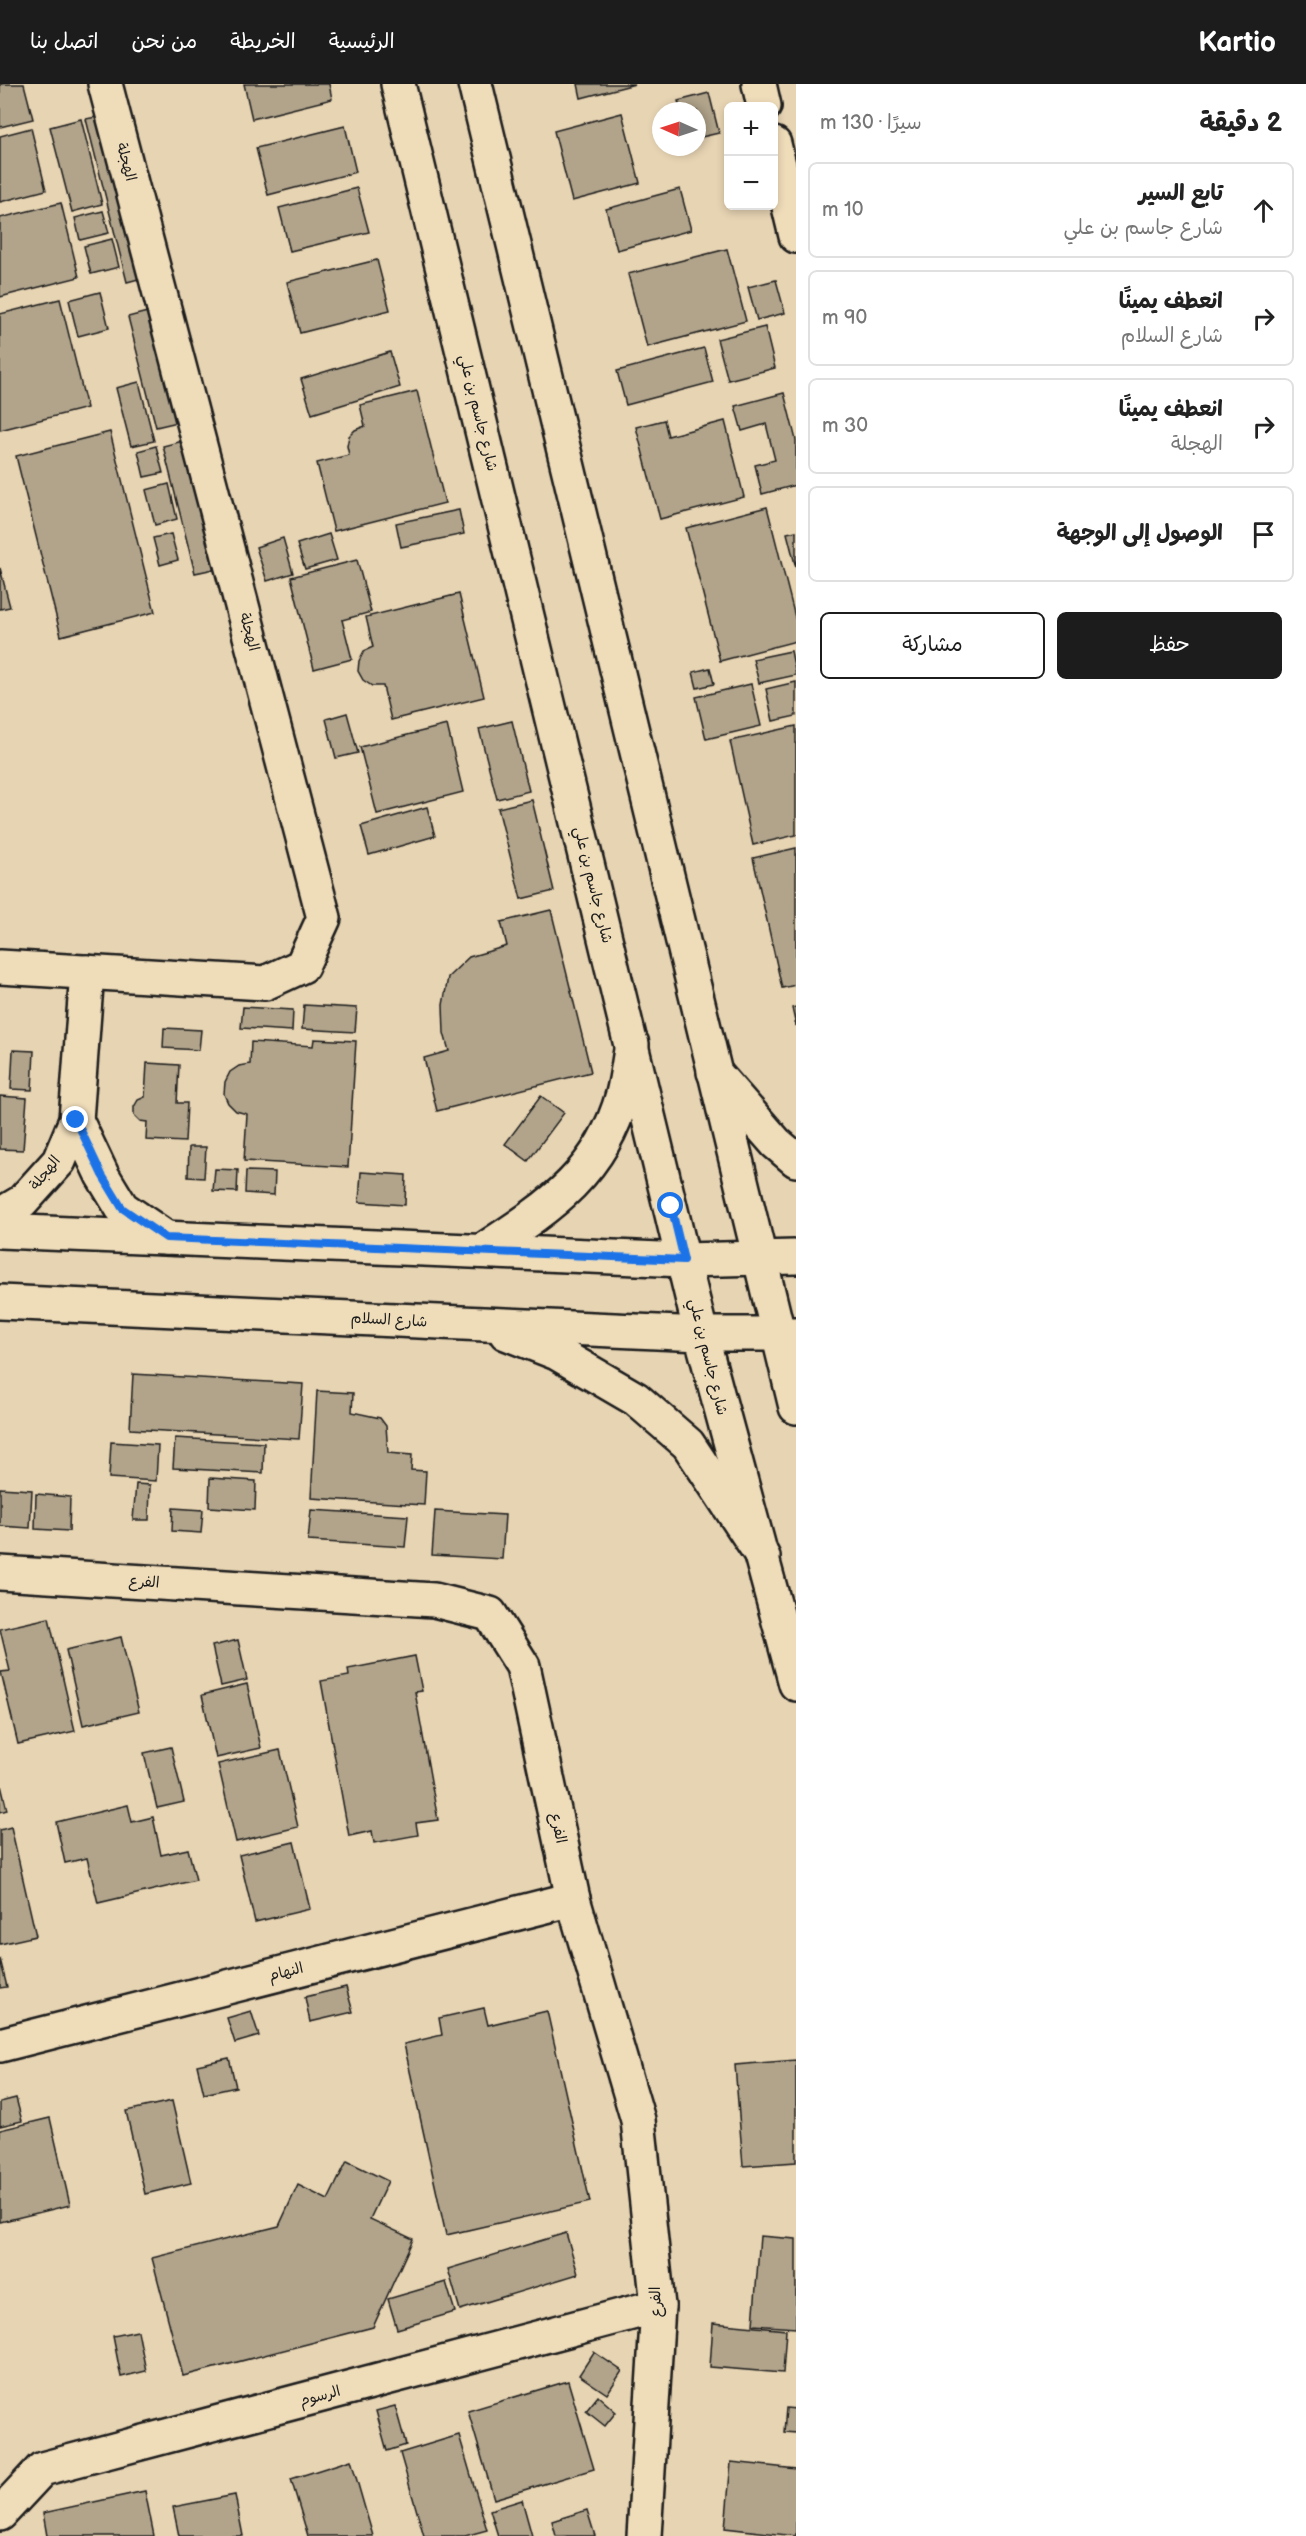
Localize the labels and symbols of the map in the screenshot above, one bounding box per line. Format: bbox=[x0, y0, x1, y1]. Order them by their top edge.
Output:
north arrow bbox=[652, 102, 706, 156]
street label: الهجلة bbox=[112, 141, 140, 183]
street label: شارع جاسم بن علي bbox=[451, 353, 502, 474]
street label: الهجلة bbox=[235, 611, 263, 653]
street label: شارع جاسم بن علي bbox=[566, 825, 617, 946]
route end bbox=[62, 1106, 88, 1132]
street label: الهجلة bbox=[25, 1152, 65, 1194]
route start bbox=[657, 1192, 683, 1218]
street label: شارع جاسم بن علي bbox=[681, 1297, 732, 1418]
street label: شارع السلام bbox=[350, 1309, 428, 1332]
street label: الفرع bbox=[128, 1571, 160, 1593]
street label: الفرع bbox=[545, 1811, 571, 1845]
street label: النهام bbox=[267, 1959, 306, 1987]
street label: الفرع bbox=[646, 2286, 666, 2318]
street label: الرسوم bbox=[297, 2381, 343, 2413]

